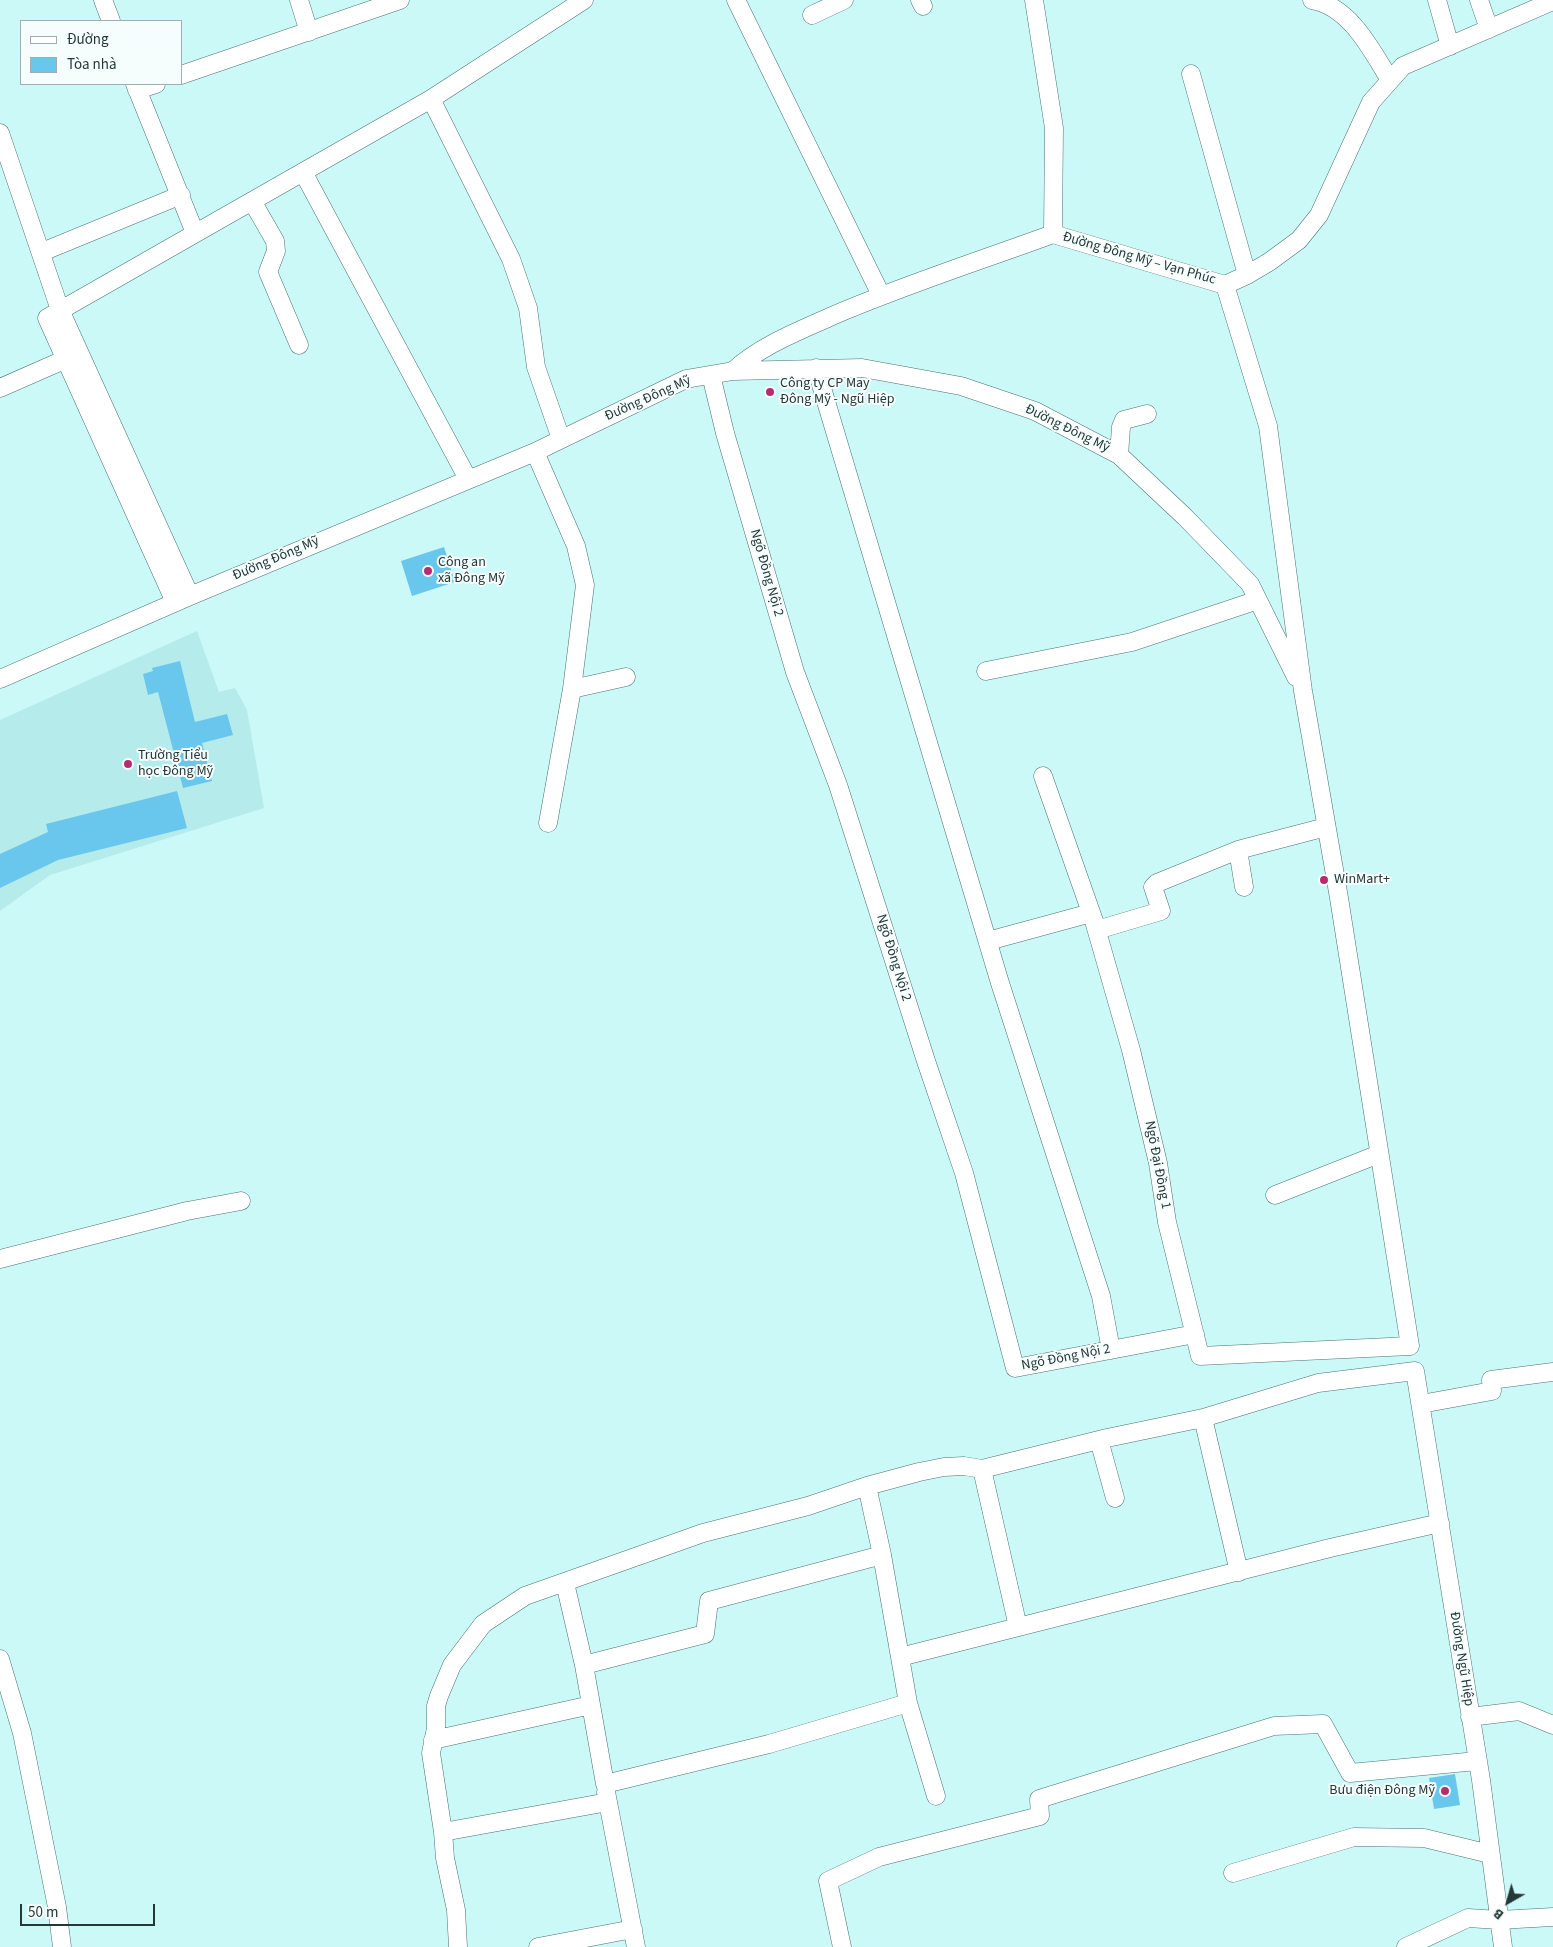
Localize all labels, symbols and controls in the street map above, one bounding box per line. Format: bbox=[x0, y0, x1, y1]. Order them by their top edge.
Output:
legend bbox=[20, 20, 182, 85]
text: Đường bbox=[67, 29, 109, 50]
text: Tòa nhà bbox=[67, 54, 116, 75]
street label: Đường Đông Mỹ – Vạn Phúc bbox=[1060, 229, 1218, 289]
street label: Đường Đông Mỹ bbox=[602, 373, 694, 425]
place label: Công ty CP May Đông Mỹ - Ngũ Hiệp bbox=[780, 376, 894, 408]
marker: Công ty CP May Đông Mỹ - Ngũ Hiệp bbox=[764, 386, 776, 398]
street label: Đường Đông Mỹ bbox=[1022, 401, 1112, 457]
street label: Ngõ Đồng Nội 2 bbox=[746, 527, 786, 619]
street label: Đường Đông Mỹ bbox=[230, 533, 322, 585]
place label: Công an xã Đông Mỹ bbox=[438, 555, 505, 588]
marker: Công an xã Đông Mỹ bbox=[422, 565, 434, 577]
place label: Trường Tiểu học Đông Mỹ bbox=[138, 748, 213, 780]
marker: Trường Tiểu học Đông Mỹ bbox=[122, 758, 134, 770]
place label: WinMart+ bbox=[1334, 872, 1390, 888]
marker: WinMart+ bbox=[1318, 874, 1330, 886]
street label: Ngõ Đồng Nội 2 bbox=[872, 912, 914, 1004]
street label: Ngõ Đại Đồng 1 bbox=[1140, 1119, 1174, 1211]
street label: Ngõ Đồng Nội 2 bbox=[1020, 1341, 1112, 1375]
street label: Đường Ngũ Hiệp bbox=[1445, 1611, 1477, 1707]
place label: Bưu điện Đông Mỹ bbox=[1329, 1783, 1435, 1799]
marker: Bưu điện Đông Mỹ bbox=[1439, 1785, 1451, 1797]
north arrow bbox=[1483, 1877, 1533, 1927]
scale bar bbox=[22, 1894, 158, 1926]
text: 50 m bbox=[28, 1902, 58, 1923]
text: B bbox=[1489, 1903, 1508, 1924]

